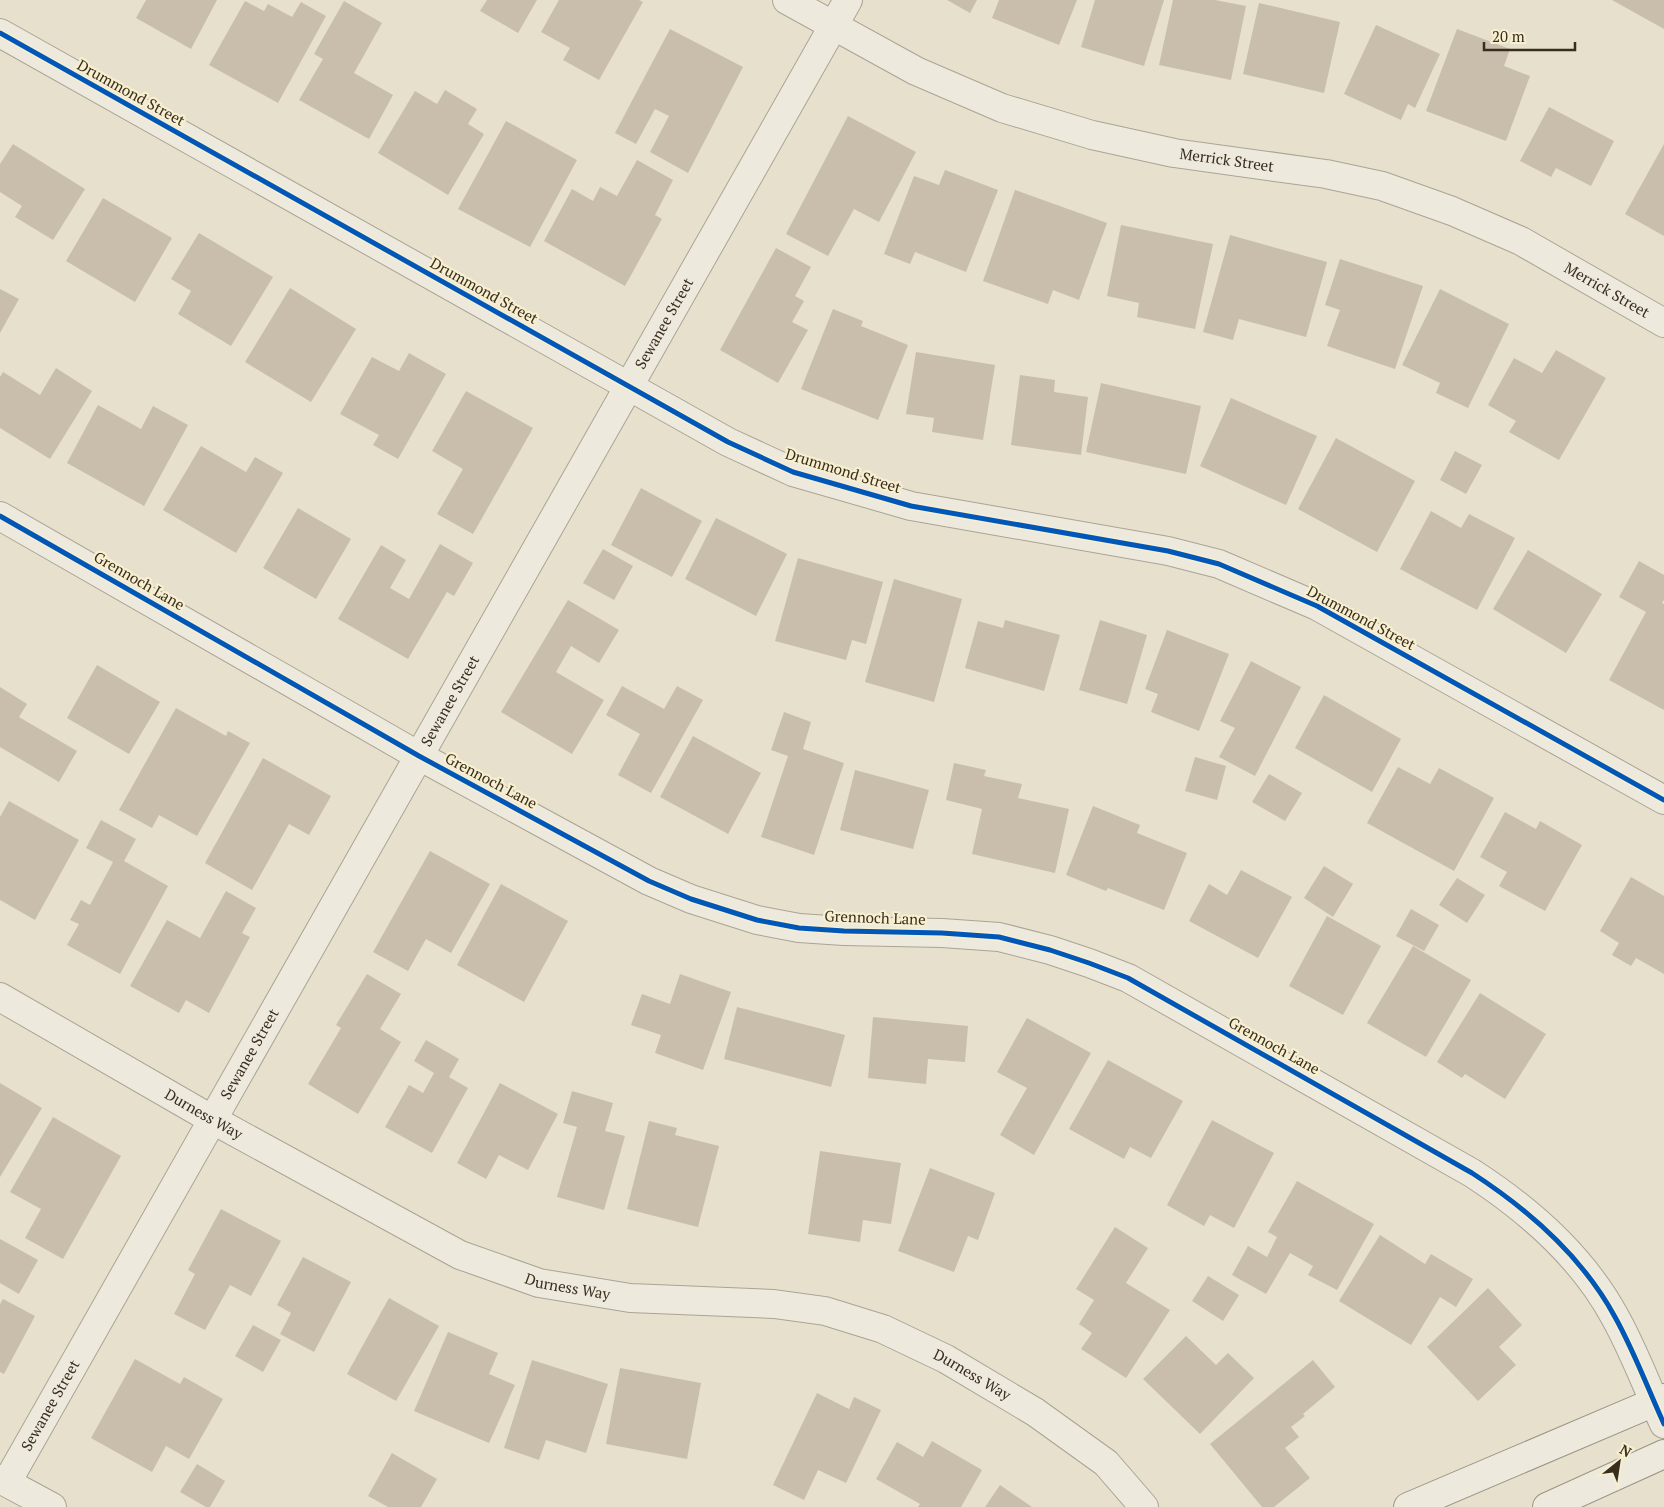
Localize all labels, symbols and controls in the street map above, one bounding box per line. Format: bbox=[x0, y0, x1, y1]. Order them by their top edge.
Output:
scale bar bbox=[1484, 20, 1575, 52]
text: 20 m bbox=[1492, 26, 1525, 46]
street label: Drummond Street bbox=[74, 54, 189, 130]
street label: Merrick Street bbox=[1178, 143, 1276, 176]
street label: Drummond Street bbox=[427, 252, 542, 328]
street label: Merrick Street bbox=[1561, 257, 1654, 322]
street label: Sewanee Street bbox=[630, 273, 698, 372]
street label: Drummond Street bbox=[783, 443, 904, 497]
street label: Grennoch Lane bbox=[91, 546, 188, 614]
street label: Drummond Street bbox=[1304, 580, 1420, 654]
street label: Sewanee Street bbox=[416, 651, 483, 750]
street label: Grennoch Lane bbox=[442, 747, 541, 813]
street label: Grennoch Lane bbox=[824, 905, 926, 929]
street label: Sewanee Street bbox=[215, 1004, 283, 1103]
street label: Grennoch Lane bbox=[1225, 1012, 1324, 1078]
street label: Durness Way bbox=[162, 1083, 247, 1144]
street label: Durness Way bbox=[522, 1268, 612, 1304]
street label: Durness Way bbox=[931, 1344, 1015, 1405]
street label: Sewanee Street bbox=[16, 1355, 84, 1454]
north arrow bbox=[1594, 1437, 1644, 1487]
text: N bbox=[1616, 1439, 1635, 1461]

